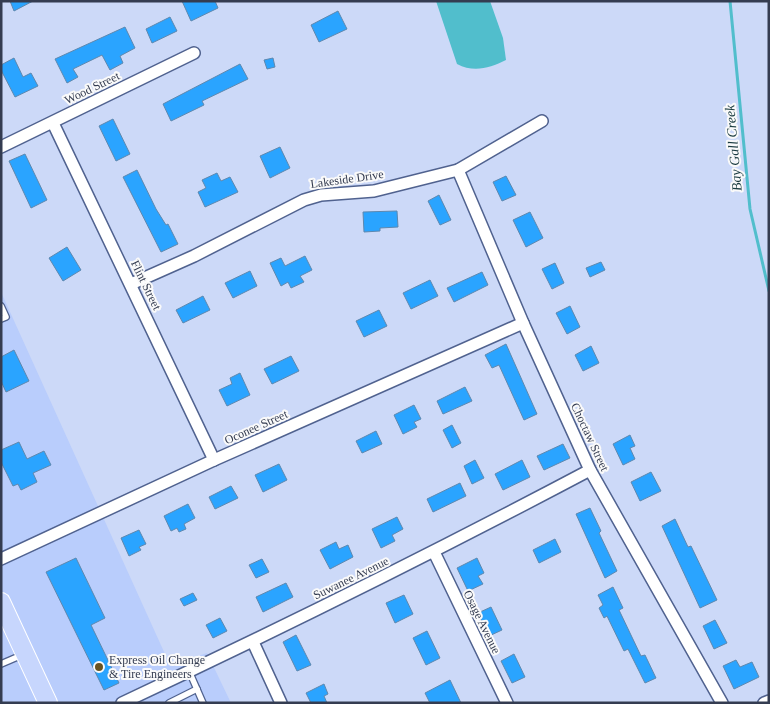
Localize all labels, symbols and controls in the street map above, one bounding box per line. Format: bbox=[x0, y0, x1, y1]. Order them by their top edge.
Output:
street label: Wood Street bbox=[62, 68, 122, 107]
water label: Bay Gall Creek bbox=[722, 103, 745, 192]
street label: Lakeside Drive bbox=[310, 167, 384, 191]
street label: Flint Street bbox=[128, 258, 164, 313]
street label: Choctaw Street bbox=[568, 401, 612, 474]
street label: Oconee Street bbox=[222, 407, 290, 447]
street label: Suwanee Avenue bbox=[311, 554, 391, 602]
street label: Osage Avenue bbox=[461, 588, 503, 656]
place label: Express Oil Change & Tire Engineers bbox=[109, 653, 205, 681]
marker: Express Oil Change & Tire Engineers bbox=[93, 661, 105, 673]

